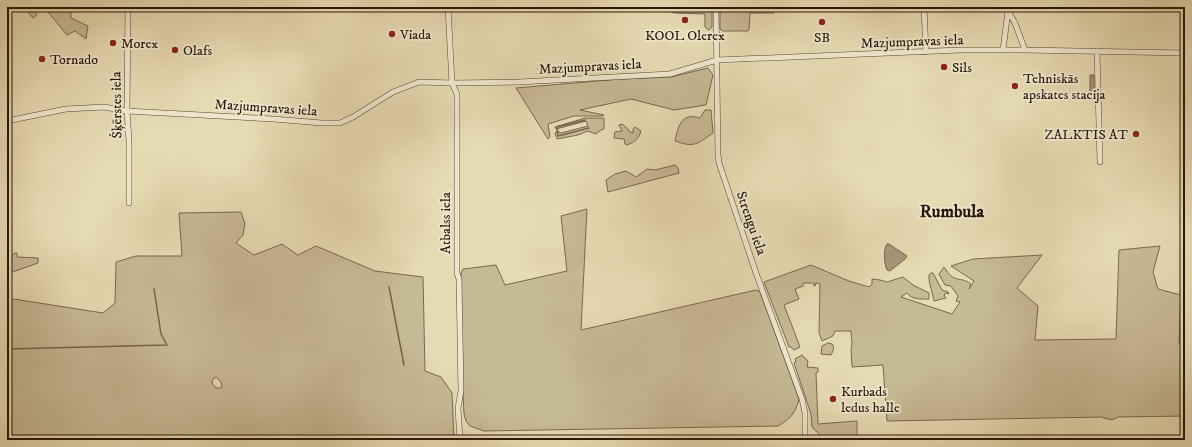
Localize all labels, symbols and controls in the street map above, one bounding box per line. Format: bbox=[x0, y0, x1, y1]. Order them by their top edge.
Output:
marker: KOOL Olerex bbox=[680, 15, 690, 25]
marker: SB bbox=[817, 17, 827, 27]
place label: Viada bbox=[399, 26, 431, 44]
place label: KOOL Olerex bbox=[645, 27, 725, 45]
marker: Viada bbox=[387, 29, 397, 39]
place label: SB bbox=[814, 29, 830, 47]
street label: Mazjumpravas iela bbox=[860, 31, 964, 53]
place label: Morex bbox=[121, 35, 158, 53]
marker: Morex bbox=[108, 38, 118, 48]
place label: Olafs bbox=[183, 42, 212, 60]
marker: Olafs bbox=[170, 45, 180, 55]
place label: Tornado bbox=[50, 51, 98, 69]
marker: Tornado bbox=[37, 54, 47, 64]
street label: Mazjumpravas iela bbox=[538, 55, 642, 79]
place label: Sils bbox=[952, 59, 972, 77]
marker: Sils bbox=[939, 62, 949, 72]
place label: Tehniskās apskates stacija bbox=[1023, 70, 1106, 104]
street label: Šķērstes iela bbox=[107, 71, 127, 139]
marker: Tehniskās apskates stacija bbox=[1010, 81, 1020, 91]
street label: Mazjumpravas iela bbox=[214, 95, 318, 121]
place label: ZALKTIS AT bbox=[1044, 126, 1128, 144]
marker: ZALKTIS AT bbox=[1131, 129, 1141, 139]
street label: Strengu iela bbox=[732, 189, 770, 258]
street label: Atbalss iela bbox=[437, 192, 455, 254]
district label: Rumbula bbox=[920, 201, 984, 223]
place label: Kurbads ledus halle bbox=[841, 383, 900, 417]
marker: Kurbads ledus halle bbox=[828, 394, 838, 404]

